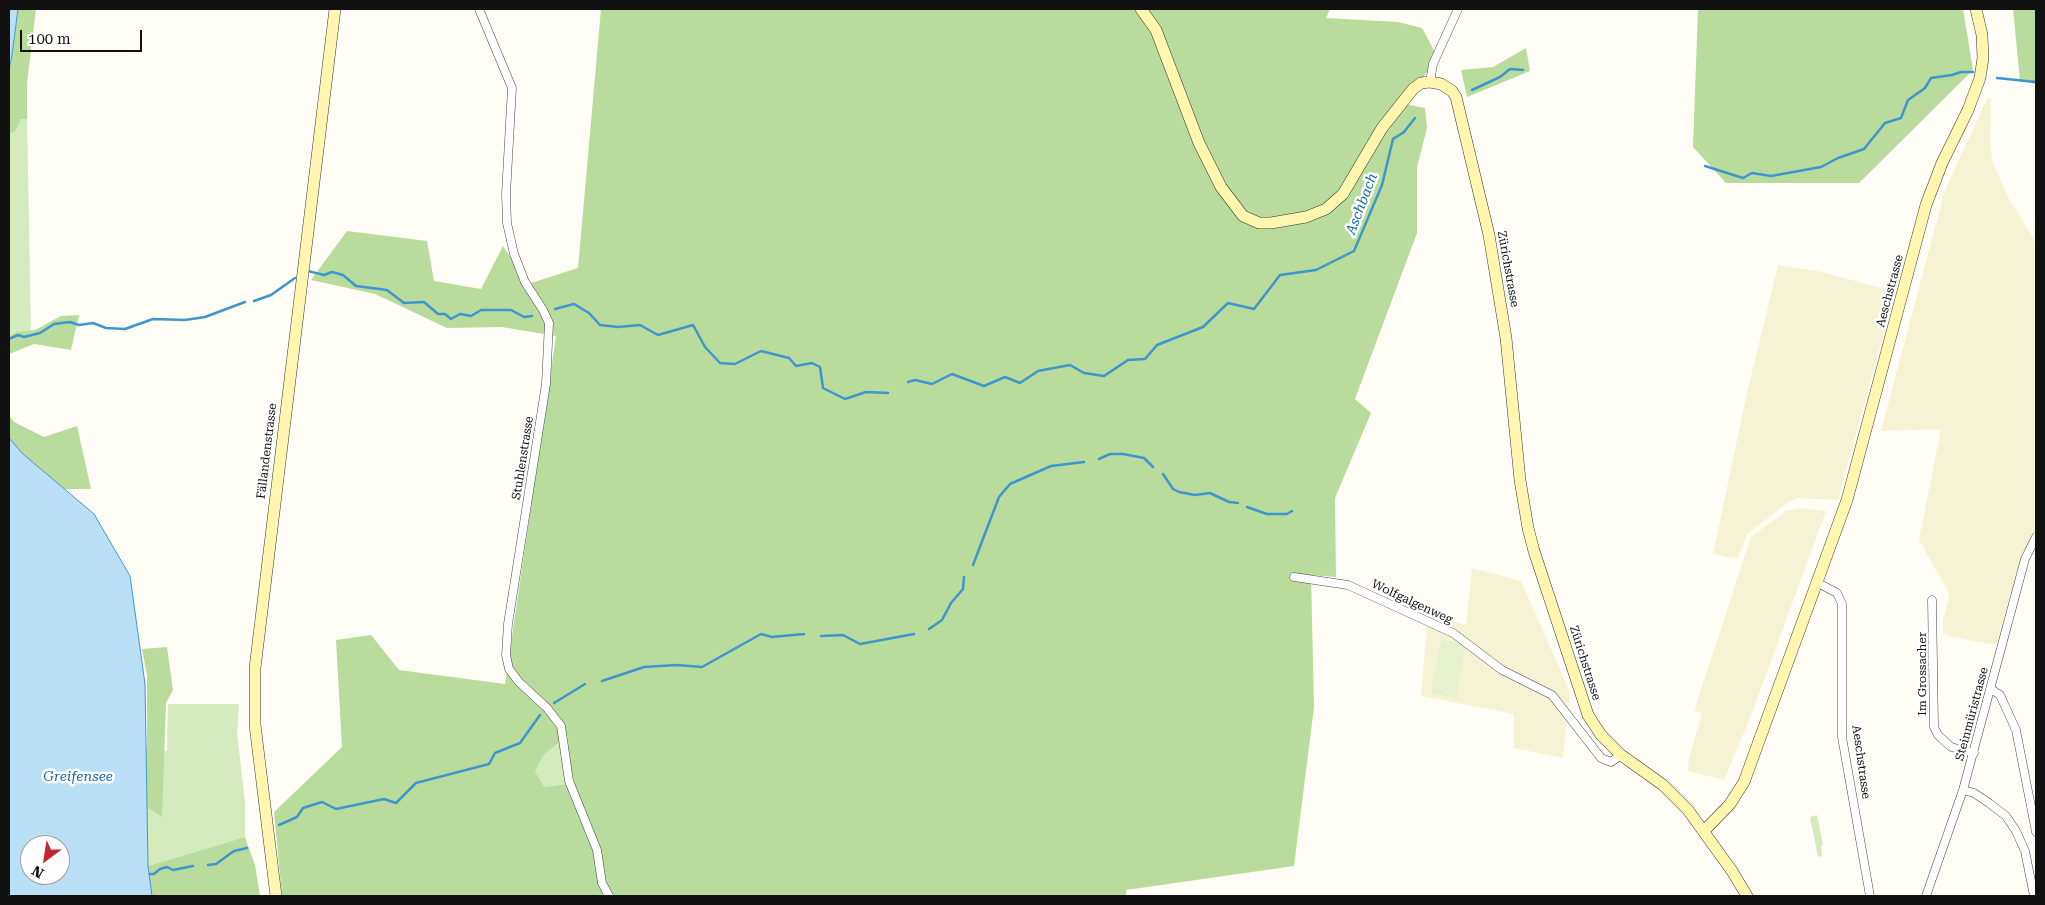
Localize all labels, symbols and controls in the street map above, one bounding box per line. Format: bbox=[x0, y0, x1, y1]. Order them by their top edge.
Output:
scale bar bbox=[22, 20, 145, 52]
text: 100 m bbox=[28, 30, 71, 48]
water label: Aschbach bbox=[1343, 171, 1381, 237]
street label: Zürichstrasse bbox=[1494, 230, 1522, 308]
street label: Aeschstrasse bbox=[1873, 253, 1907, 329]
street label: Fällandenstrasse bbox=[254, 402, 280, 500]
street label: Stuhlenstrasse bbox=[509, 415, 537, 501]
street label: Wolfgalgenweg bbox=[1369, 577, 1455, 627]
street label: Zürichstrasse bbox=[1566, 624, 1604, 702]
street label: Im Grossacher bbox=[1915, 632, 1929, 716]
street label: Steinmüristrasse bbox=[1953, 666, 1991, 762]
street label: Aeschstrasse bbox=[1849, 724, 1873, 800]
water label: Greifensee bbox=[43, 769, 113, 785]
north arrow bbox=[20, 835, 70, 885]
text: N bbox=[29, 862, 47, 882]

